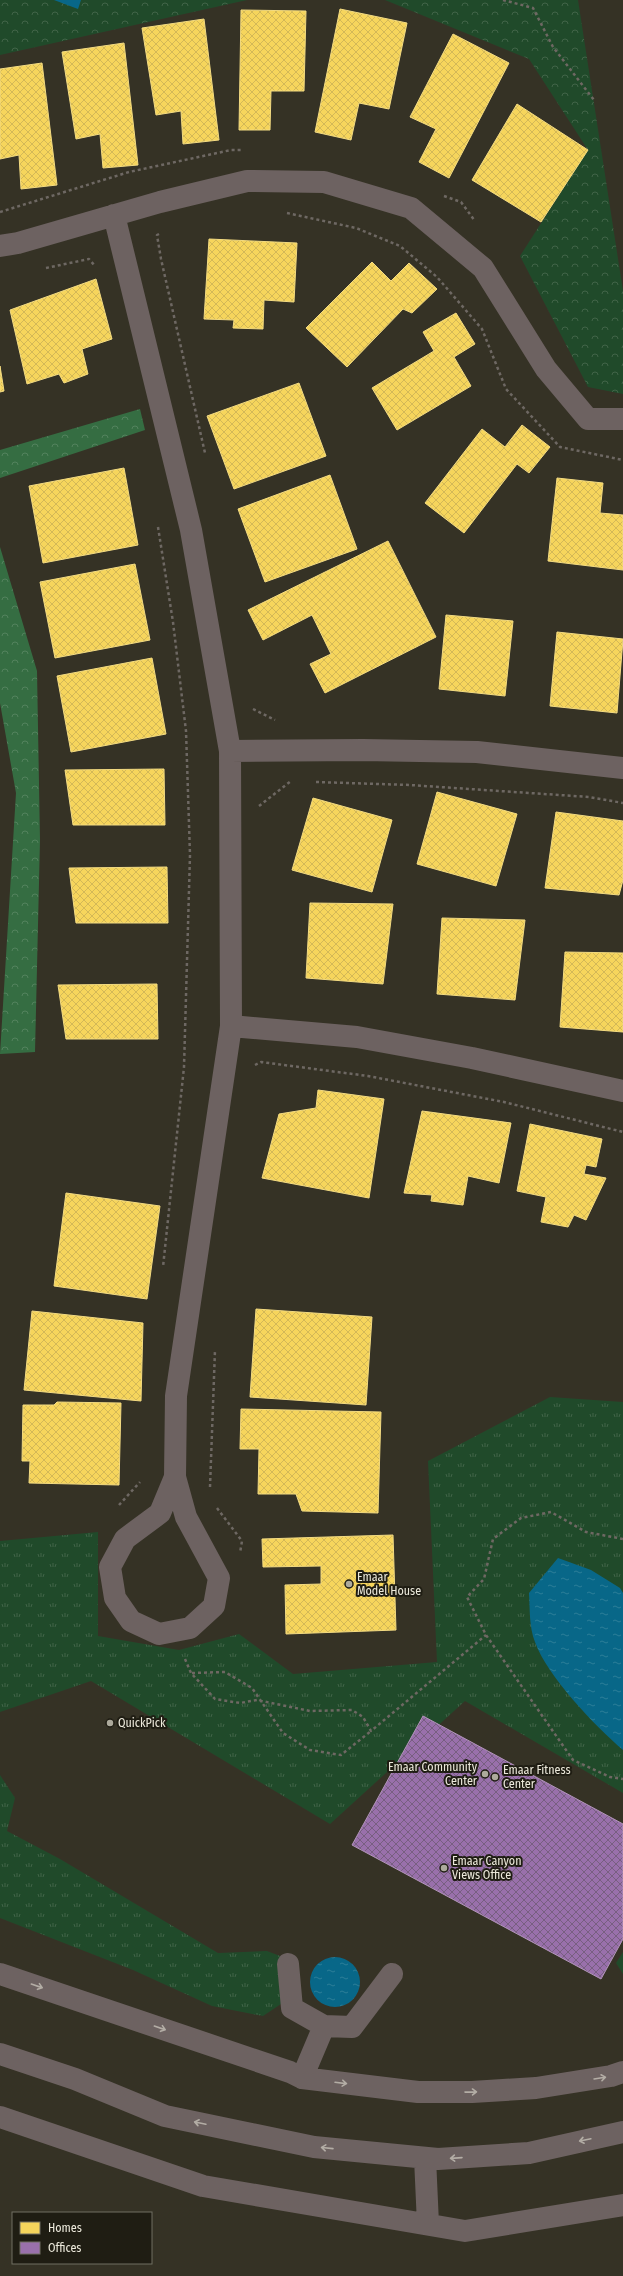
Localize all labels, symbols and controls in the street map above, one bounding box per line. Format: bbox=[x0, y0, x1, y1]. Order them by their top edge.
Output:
place label: Emaar Model House bbox=[357, 1570, 421, 1598]
marker: Emaar Model House bbox=[344, 1579, 354, 1589]
place label: QuickPick bbox=[118, 1716, 166, 1730]
marker: QuickPick bbox=[105, 1718, 115, 1728]
place label: Emaar Community Center bbox=[388, 1760, 478, 1788]
place label: Emaar Fitness Center bbox=[503, 1763, 571, 1791]
marker: Emaar Community Center bbox=[480, 1769, 490, 1779]
marker: Emaar Fitness Center bbox=[490, 1772, 500, 1782]
place label: Emaar Canyon Views Office bbox=[452, 1854, 521, 1882]
marker: Emaar Canyon Views Office bbox=[439, 1863, 449, 1873]
one-way arrow bbox=[30, 1983, 43, 1990]
one-way arrow bbox=[153, 2025, 166, 2032]
one-way arrow bbox=[593, 2074, 606, 2082]
one-way arrow bbox=[334, 2079, 347, 2087]
one-way arrow bbox=[464, 2088, 477, 2095]
one-way arrow bbox=[193, 2118, 206, 2126]
one-way arrow bbox=[579, 2137, 592, 2145]
one-way arrow bbox=[321, 2145, 334, 2152]
one-way arrow bbox=[450, 2154, 463, 2161]
legend bbox=[12, 2212, 152, 2264]
text: Homes bbox=[48, 2221, 82, 2235]
text: Offices bbox=[48, 2241, 81, 2255]

